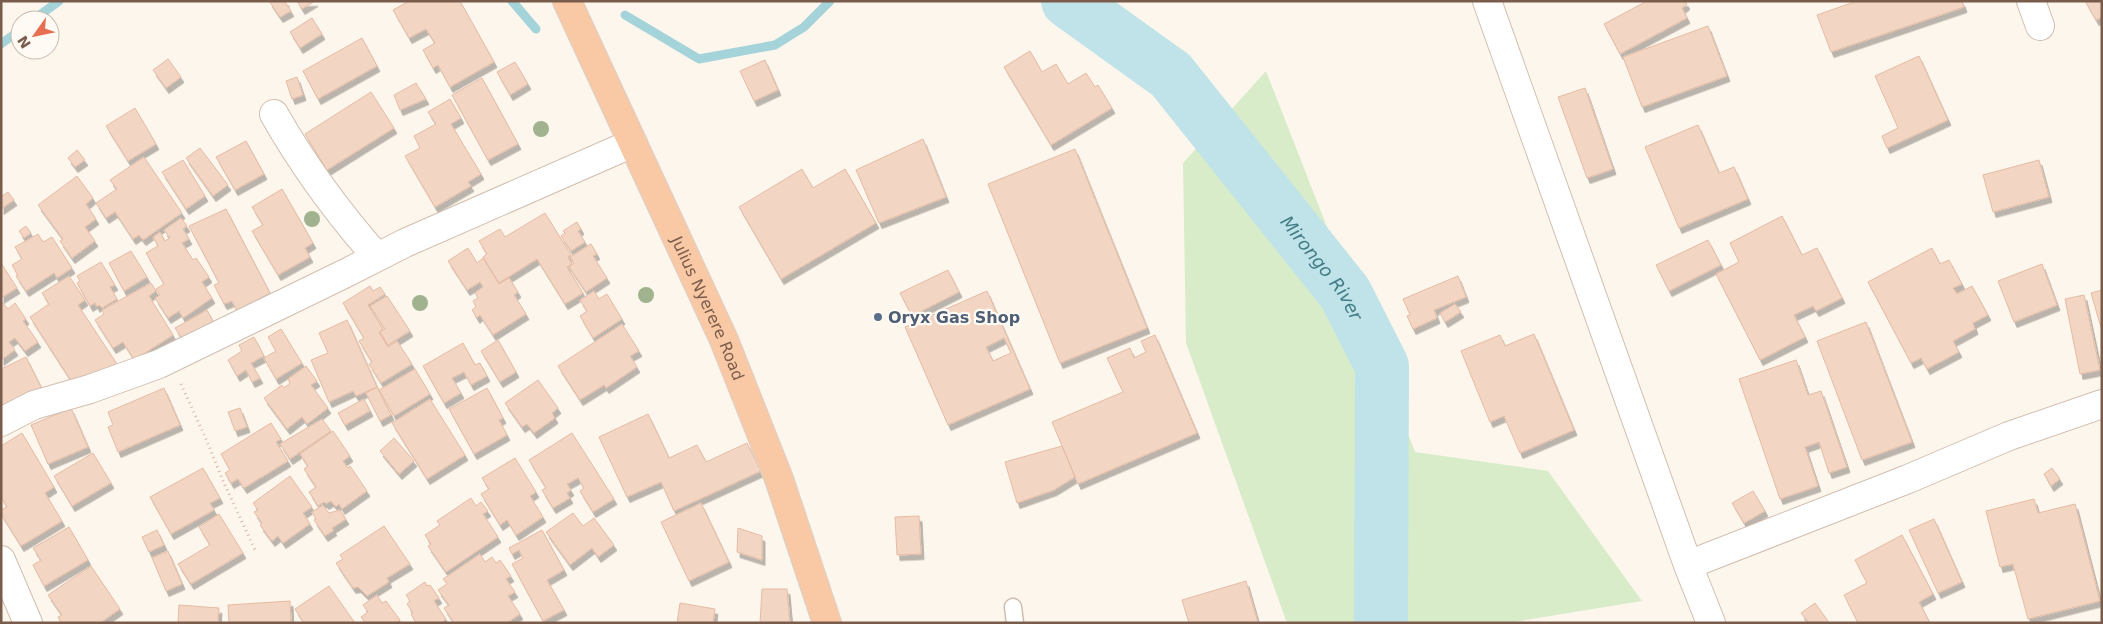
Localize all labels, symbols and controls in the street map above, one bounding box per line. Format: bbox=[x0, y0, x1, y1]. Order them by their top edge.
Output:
north arrow bbox=[10, 10, 60, 60]
text: N bbox=[14, 33, 34, 51]
water label: Mirongo River bbox=[1277, 211, 1368, 325]
street label: Julius Nyerere Road bbox=[667, 232, 748, 383]
place label: Oryx Gas Shop bbox=[888, 308, 1020, 327]
marker: Oryx Gas Shop bbox=[872, 311, 884, 323]

